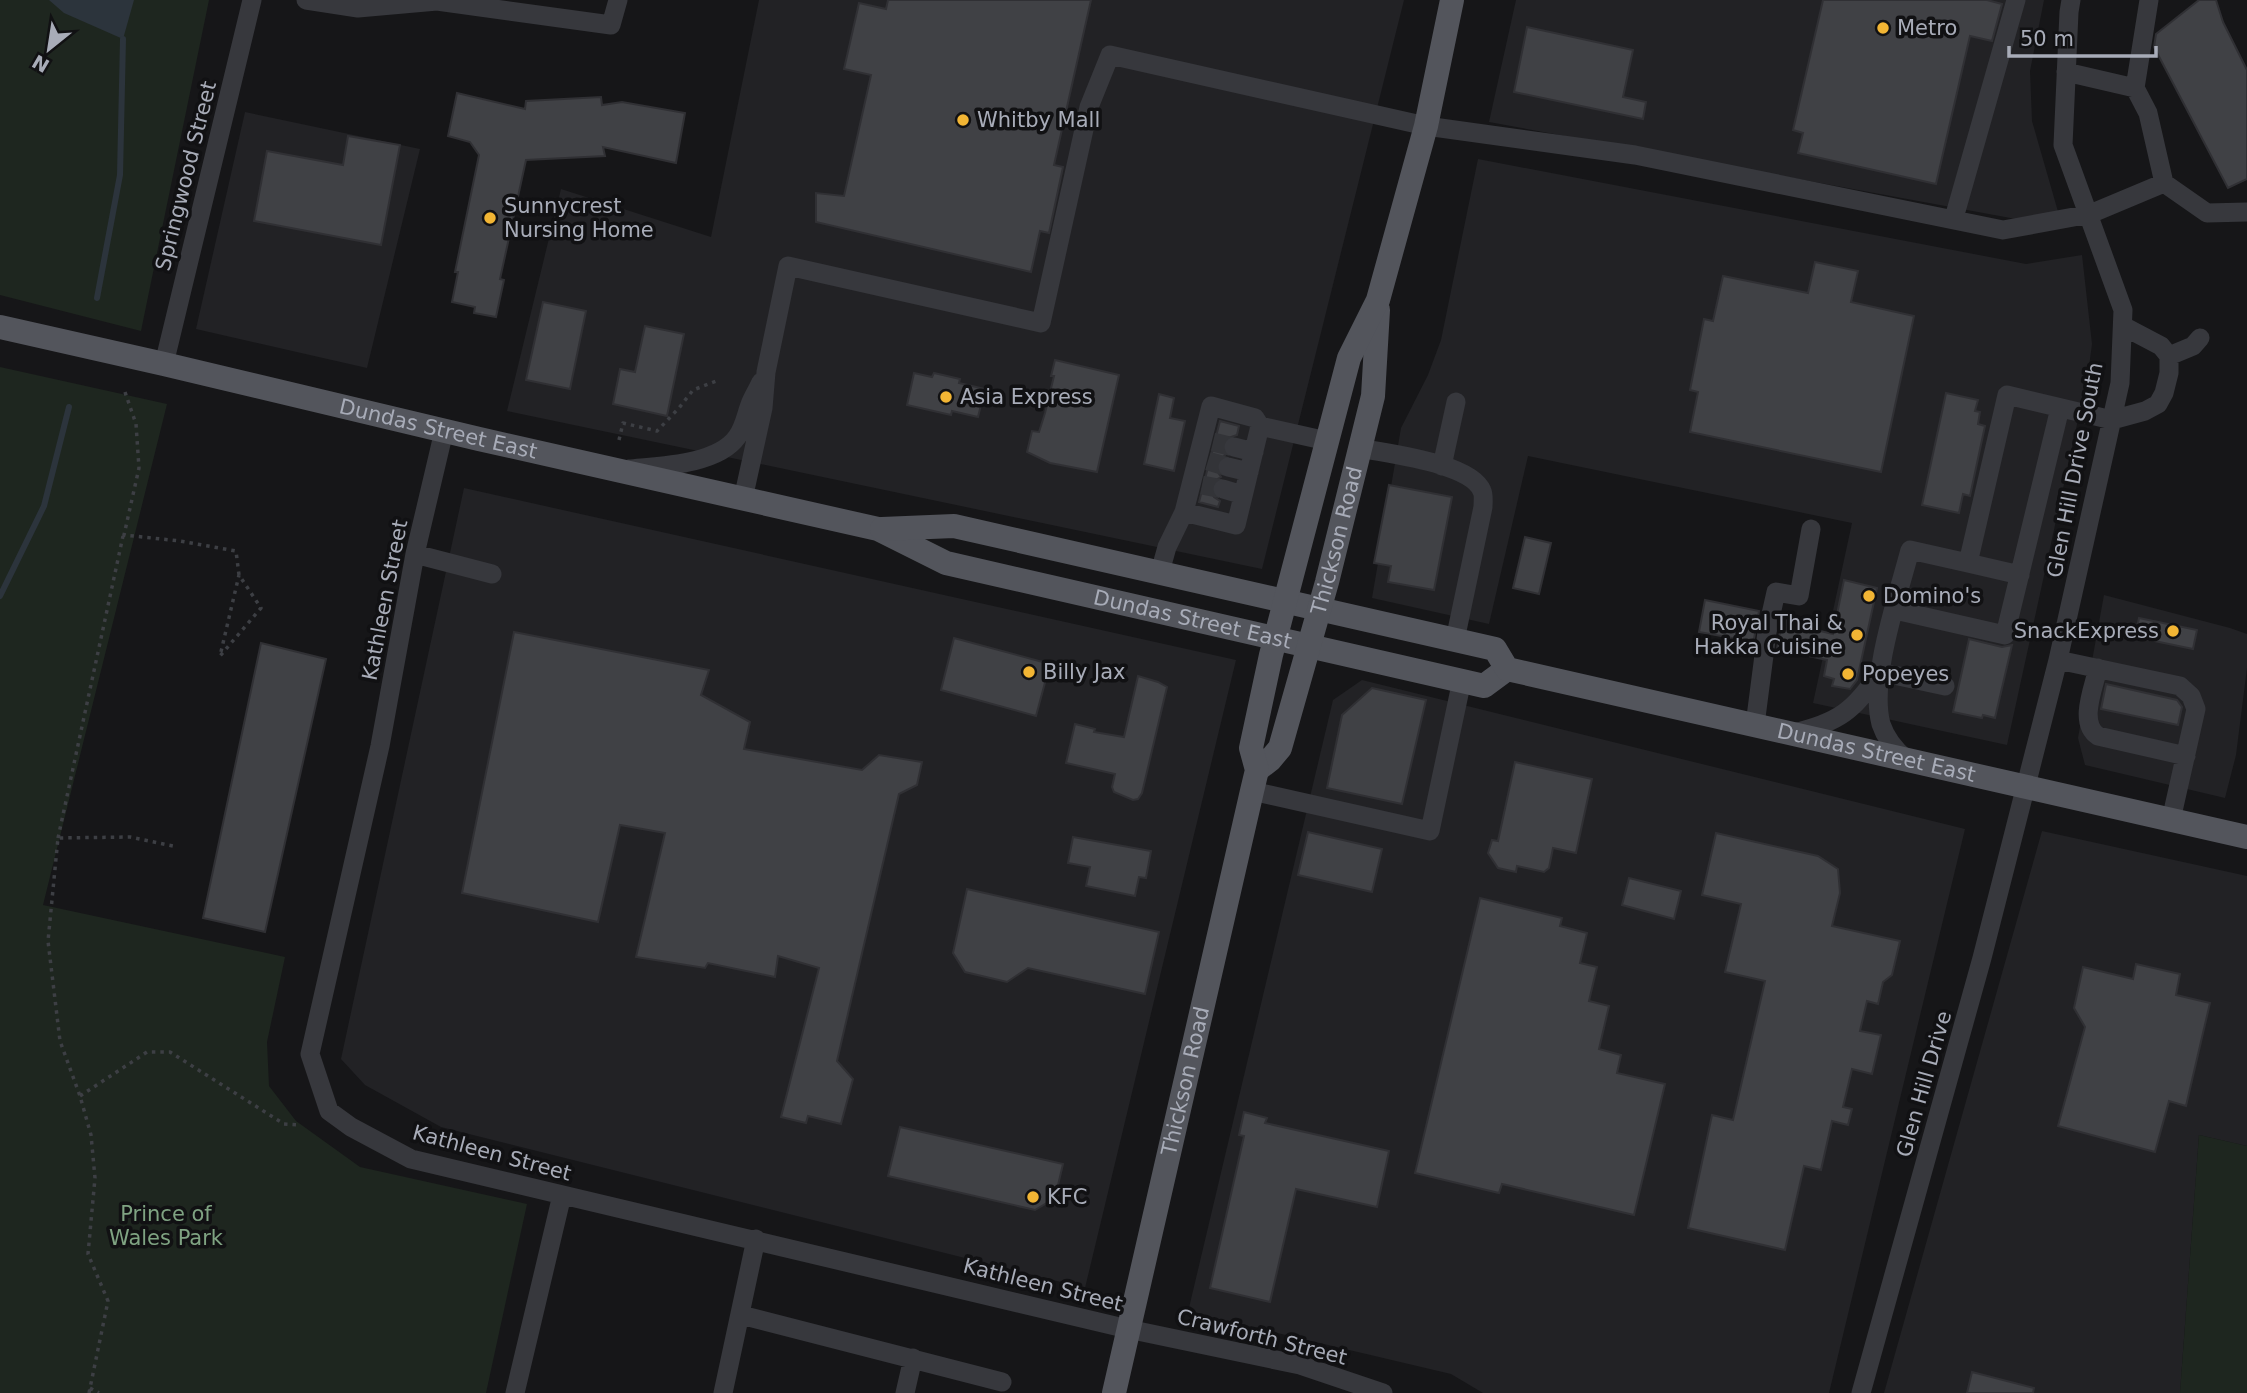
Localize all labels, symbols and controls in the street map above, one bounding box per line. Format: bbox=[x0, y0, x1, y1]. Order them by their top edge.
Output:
north arrow bbox=[14, 14, 84, 84]
scale bar bbox=[2009, 14, 2156, 58]
place label: Metro bbox=[1897, 16, 1957, 40]
marker: Metro bbox=[1875, 20, 1891, 36]
text: 50 m bbox=[2020, 27, 2074, 51]
text: N bbox=[28, 50, 53, 77]
street label: Springwood Street bbox=[151, 79, 221, 273]
place label: Whitby Mall bbox=[977, 108, 1100, 132]
marker: Whitby Mall bbox=[955, 112, 971, 128]
place label: Sunnycrest Nursing Home bbox=[504, 194, 654, 242]
marker: Sunnycrest Nursing Home bbox=[482, 210, 498, 226]
street label: Glen Hill Drive South bbox=[2042, 360, 2108, 580]
place label: Asia Express bbox=[960, 385, 1093, 409]
marker: Asia Express bbox=[938, 389, 954, 405]
street label: Dundas Street East bbox=[337, 394, 540, 464]
street label: Thickson Road bbox=[1306, 464, 1367, 619]
street label: Kathleen Street bbox=[358, 518, 412, 682]
place label: Domino's bbox=[1883, 584, 1981, 608]
street label: Dundas Street East bbox=[1091, 585, 1294, 654]
marker: Domino's bbox=[1861, 588, 1877, 604]
place label: Royal Thai & Hakka Cuisine bbox=[1694, 611, 1843, 659]
place label: SnackExpress bbox=[2014, 619, 2159, 643]
marker: SnackExpress bbox=[2165, 623, 2181, 639]
marker: Royal Thai & Hakka Cuisine bbox=[1849, 627, 1865, 643]
place label: Billy Jax bbox=[1043, 660, 1126, 684]
place label: Popeyes bbox=[1862, 662, 1949, 686]
marker: Billy Jax bbox=[1021, 664, 1037, 680]
marker: Popeyes bbox=[1840, 666, 1856, 682]
street label: Dundas Street East bbox=[1775, 719, 1978, 787]
street label: Thickson Road bbox=[1157, 1004, 1214, 1159]
street label: Glen Hill Drive bbox=[1892, 1008, 1956, 1160]
street label: Kathleen Street bbox=[410, 1120, 574, 1186]
place label: KFC bbox=[1047, 1185, 1088, 1209]
marker: KFC bbox=[1025, 1189, 1041, 1205]
park label: Prince of Wales Park bbox=[109, 1202, 224, 1250]
street label: Kathleen Street bbox=[961, 1254, 1125, 1316]
street label: Crawforth Street bbox=[1175, 1304, 1349, 1370]

